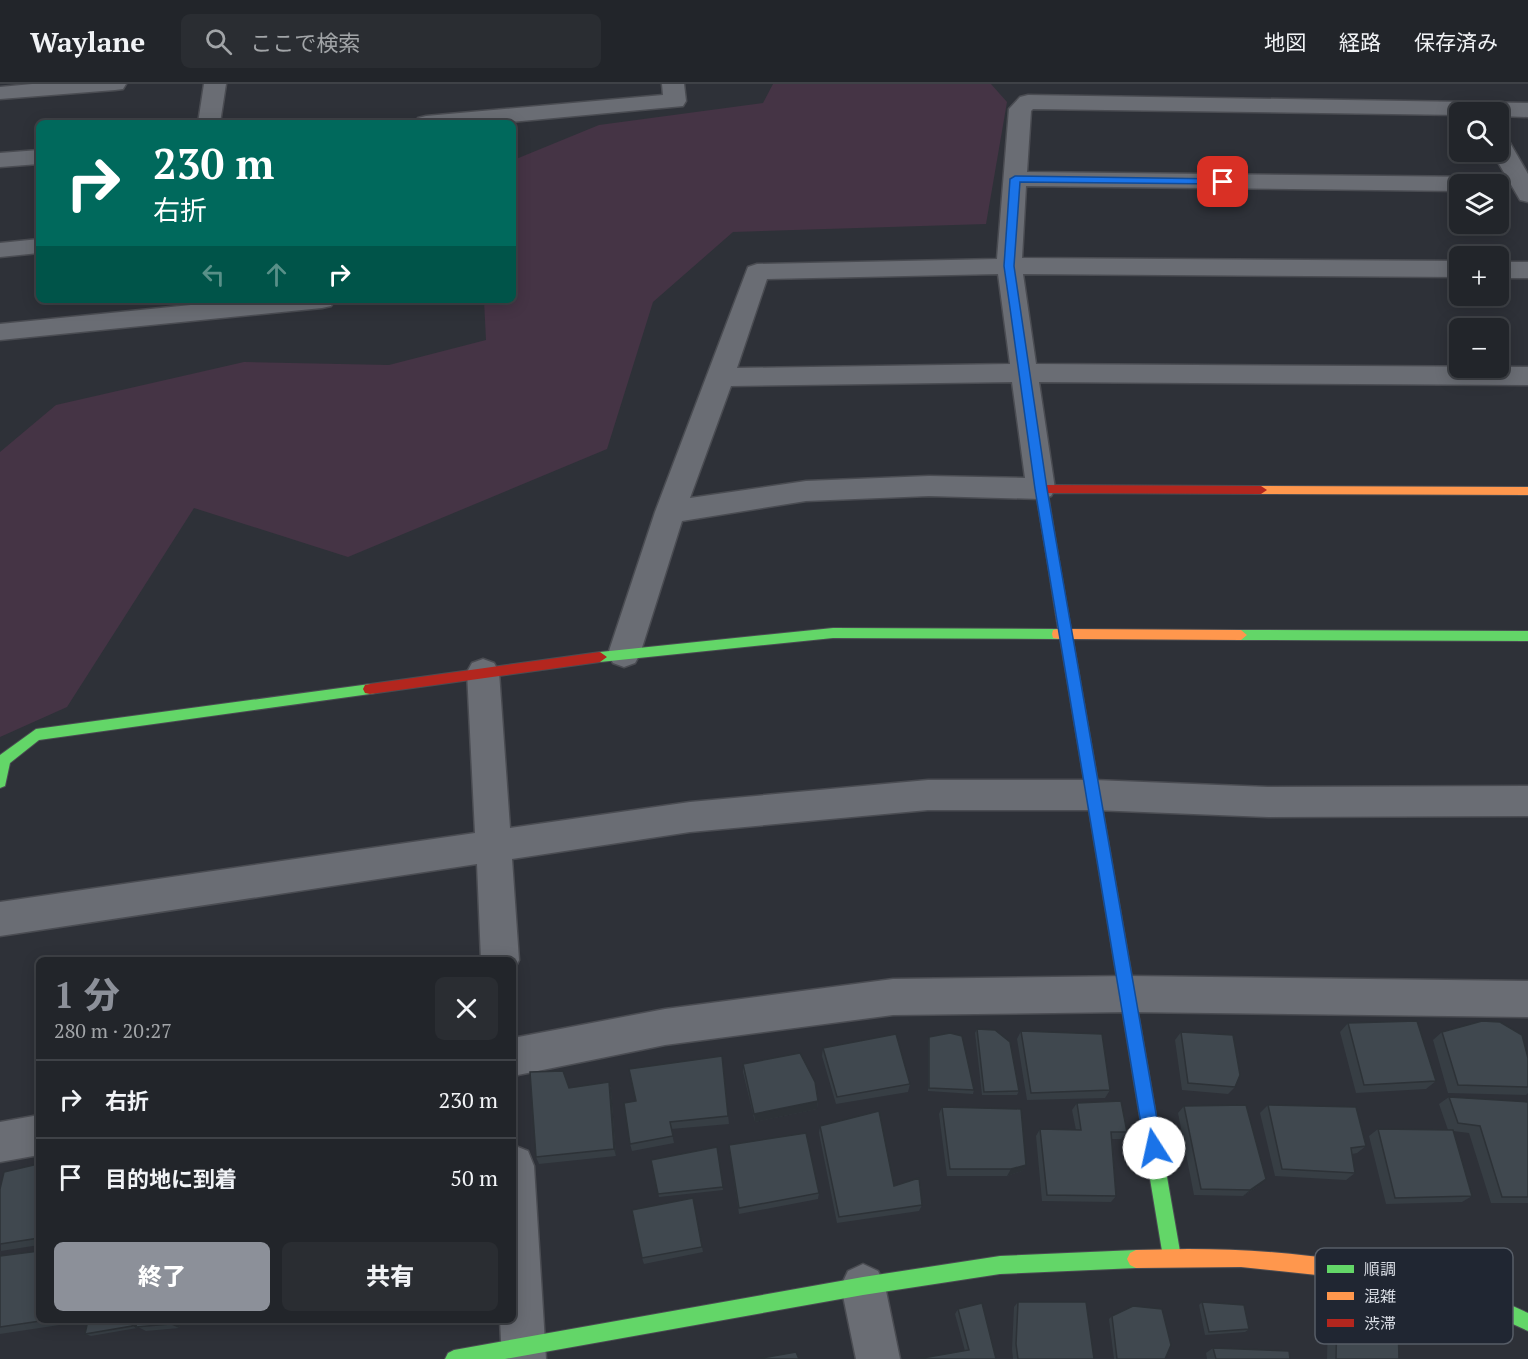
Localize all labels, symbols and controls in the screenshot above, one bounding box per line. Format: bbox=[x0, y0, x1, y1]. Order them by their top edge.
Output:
search box bbox=[181, 14, 601, 68]
text: Waylane bbox=[30, 23, 145, 60]
icon: search bbox=[202, 25, 235, 58]
text: ここで検索 bbox=[250, 28, 360, 57]
text: 地図 bbox=[1264, 28, 1306, 56]
text: 経路 bbox=[1339, 28, 1381, 56]
text: 保存済み bbox=[1414, 28, 1498, 56]
map controls bbox=[1449, 102, 1509, 378]
button: search bbox=[1449, 102, 1509, 162]
text: 230 m bbox=[153, 135, 274, 191]
icon: right bbox=[54, 144, 132, 222]
pin bbox=[1197, 156, 1248, 207]
icon: arrive bbox=[1206, 165, 1239, 198]
button: layers bbox=[1449, 174, 1509, 234]
text: 右折 bbox=[153, 192, 207, 228]
button: + bbox=[1449, 246, 1509, 306]
icon: left bbox=[197, 258, 230, 291]
icon: ahead bbox=[260, 258, 293, 291]
icon: right bbox=[323, 258, 356, 291]
button: − bbox=[1449, 318, 1509, 378]
text: 1 分 bbox=[54, 971, 120, 1018]
button: close bbox=[435, 977, 498, 1040]
text: 280 m · 20:27 bbox=[54, 1017, 172, 1044]
icon: right bbox=[54, 1083, 87, 1116]
text: 230 m bbox=[438, 1085, 498, 1114]
text: 右折 bbox=[105, 1086, 149, 1115]
position arrow bbox=[1122, 1116, 1186, 1180]
icon: arrive bbox=[54, 1161, 87, 1194]
text: 50 m bbox=[450, 1163, 498, 1192]
text: 目的地に到着 bbox=[105, 1164, 237, 1193]
button: 終了 bbox=[54, 1242, 270, 1311]
button: 共有 bbox=[282, 1242, 498, 1311]
legend bbox=[1315, 1248, 1513, 1344]
text: 順調 bbox=[1364, 1258, 1396, 1280]
text: 混雑 bbox=[1364, 1285, 1396, 1307]
text: 渋滞 bbox=[1364, 1312, 1396, 1334]

